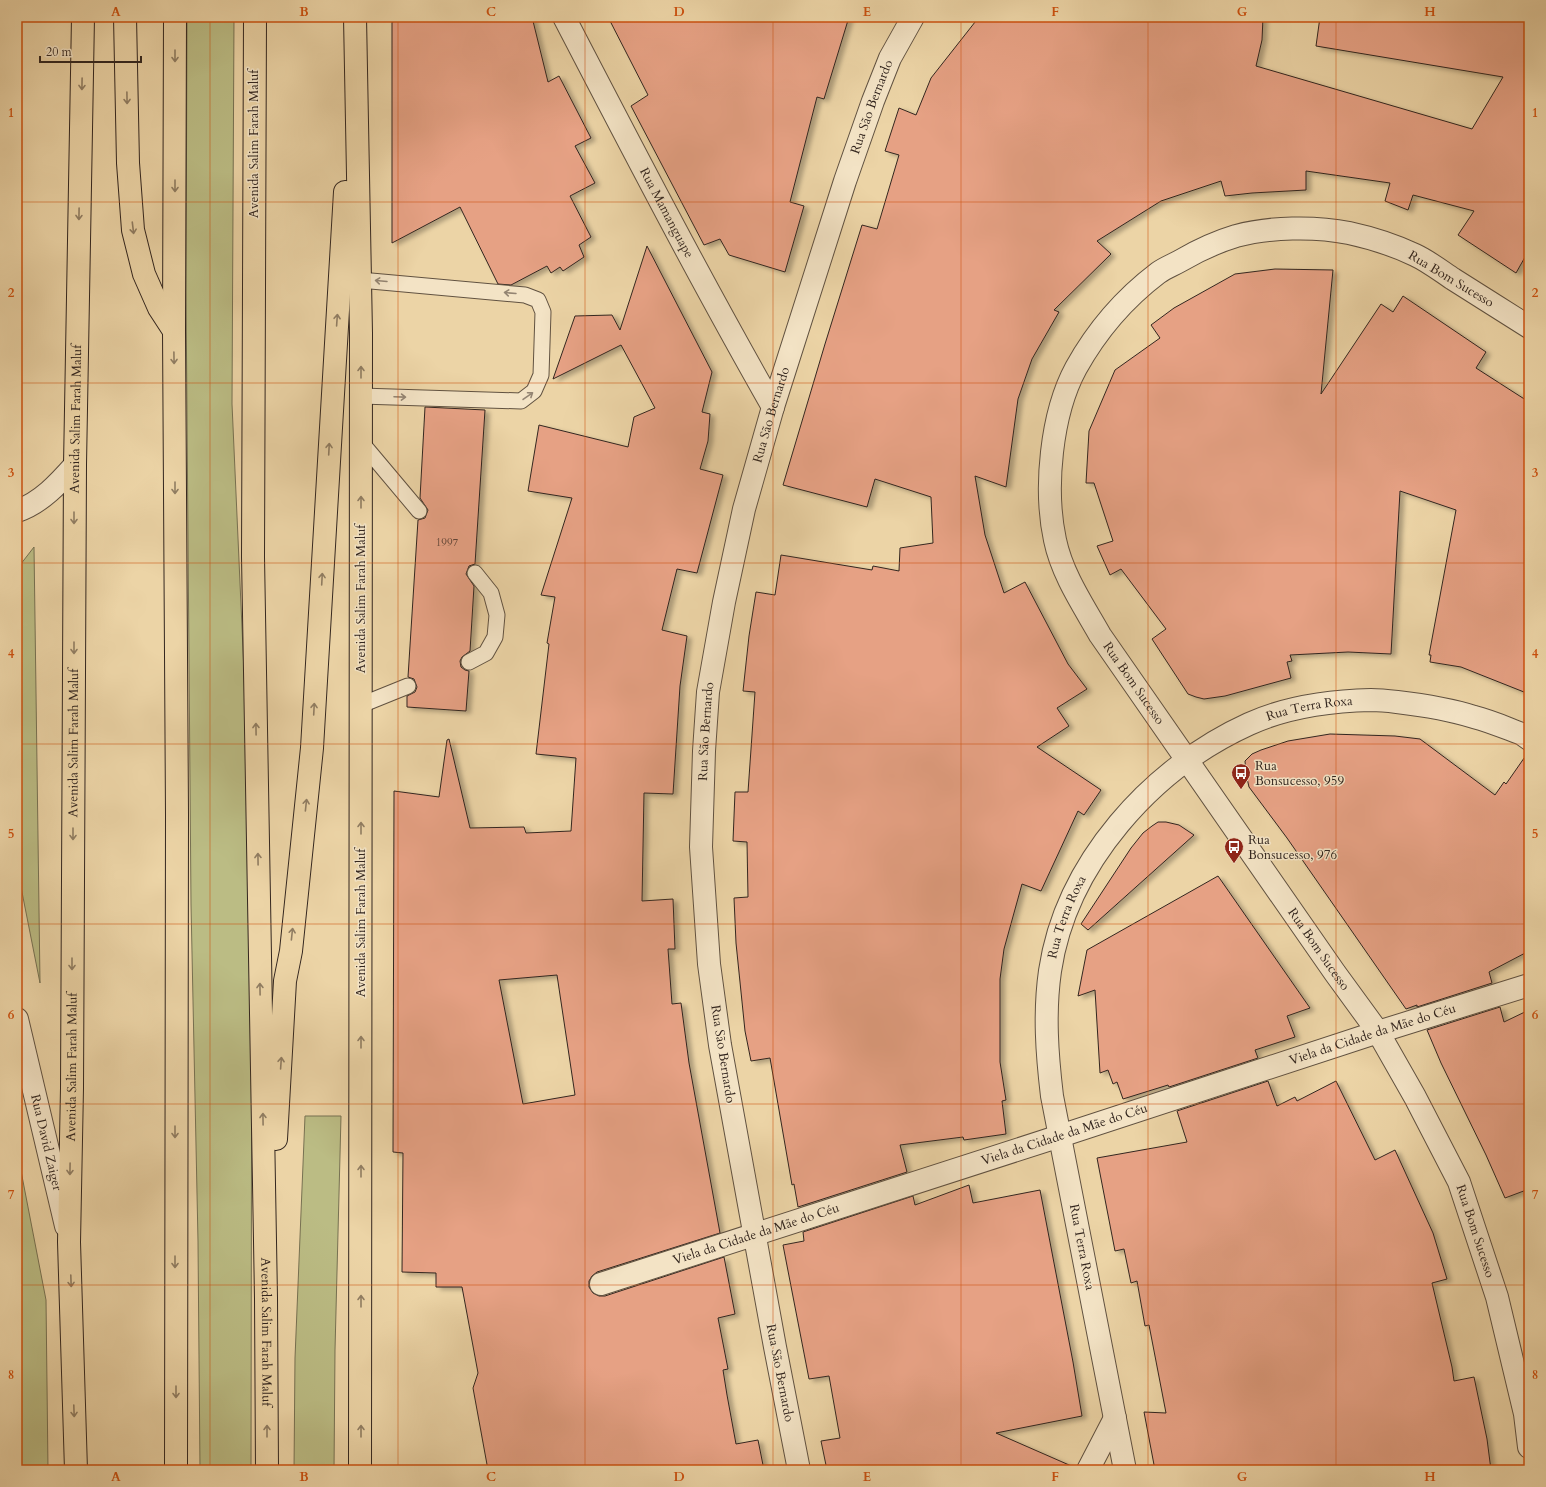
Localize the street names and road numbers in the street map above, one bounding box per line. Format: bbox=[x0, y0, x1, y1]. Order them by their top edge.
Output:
street label: Rua São Bernardo bbox=[846, 57, 897, 156]
street label: Avenida Salim Farah Maluf bbox=[245, 68, 263, 218]
street label: Rua Mamanguape bbox=[635, 164, 698, 261]
street label: Rua Bom Sucesso bbox=[1405, 246, 1497, 312]
street label: Avenida Salim Farah Maluf bbox=[66, 343, 86, 494]
street label: Rua São Bernardo bbox=[749, 365, 794, 465]
street label: Avenida Salim Farah Maluf bbox=[352, 523, 370, 673]
street label: Rua Bom Sucesso bbox=[1099, 638, 1169, 728]
street label: Avenida Salim Farah Maluf bbox=[64, 667, 83, 818]
street label: Rua São Bernardo bbox=[694, 680, 719, 781]
street label: Rua Terra Roxa bbox=[1264, 692, 1353, 725]
street label: Avenida Salim Farah Maluf bbox=[352, 847, 370, 997]
street label: Rua Terra Roxa bbox=[1043, 872, 1091, 960]
street label: Rua Bom Sucesso bbox=[1284, 904, 1354, 994]
street label: Avenida Salim Farah Maluf bbox=[62, 991, 81, 1142]
street label: Viela da Cidade da Mãe do Céu bbox=[1287, 999, 1458, 1069]
street label: Rua São Bernardo bbox=[706, 1004, 740, 1104]
street label: Rua David Zaiger bbox=[26, 1093, 66, 1193]
street label: Viela da Cidade da Mãe do Céu bbox=[979, 1099, 1150, 1170]
street label: Rua Bom Sucesso bbox=[1451, 1182, 1499, 1280]
street label: Viela da Cidade da Mãe do Céu bbox=[671, 1199, 842, 1269]
street label: Rua Terra Roxa bbox=[1065, 1202, 1099, 1292]
street label: Avenida Salim Farah Maluf bbox=[256, 1257, 276, 1408]
street label: Rua São Bernardo bbox=[762, 1323, 798, 1423]

